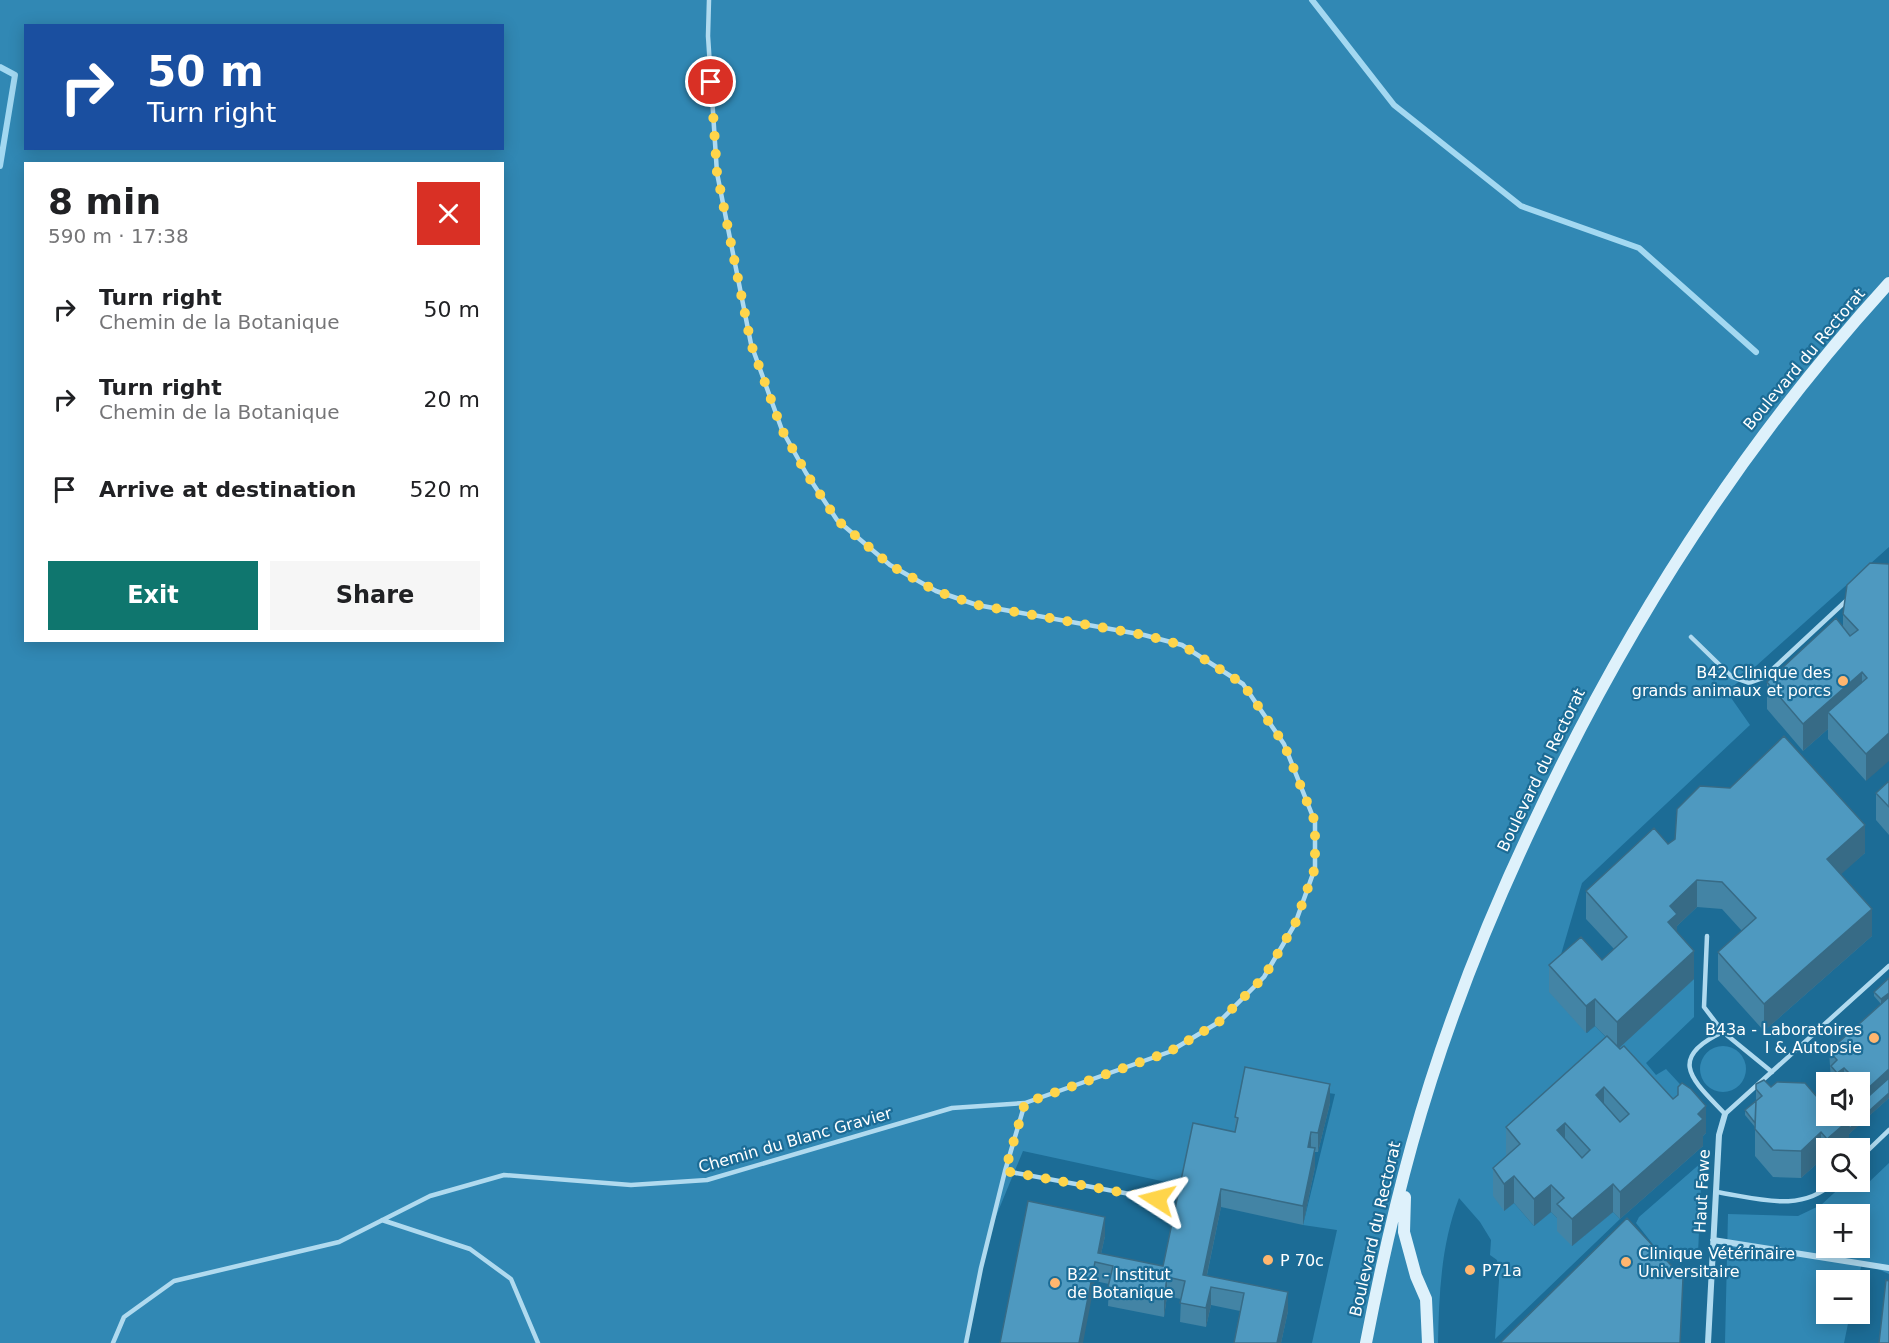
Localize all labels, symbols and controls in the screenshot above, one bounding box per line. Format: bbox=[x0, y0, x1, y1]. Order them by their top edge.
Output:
text: 50 m bbox=[147, 47, 264, 96]
icon: right bbox=[48, 48, 126, 126]
pin bbox=[685, 56, 736, 107]
icon: arrive bbox=[694, 65, 727, 98]
text: Turn right bbox=[147, 97, 276, 128]
text: 8 min bbox=[48, 181, 161, 222]
button: close bbox=[417, 182, 480, 245]
text: 590 m · 17:38 bbox=[48, 224, 189, 248]
street label: Boulevard du Rectorat bbox=[1739, 284, 1869, 434]
text: Turn right bbox=[99, 285, 222, 310]
icon: right bbox=[48, 293, 81, 326]
text: 50 m bbox=[424, 297, 480, 322]
text: Chemin de la Botanique bbox=[99, 310, 340, 334]
text: Turn right bbox=[99, 375, 222, 400]
icon: right bbox=[48, 383, 81, 416]
text: 20 m bbox=[424, 387, 480, 412]
text: Chemin de la Botanique bbox=[99, 400, 340, 424]
icon: arrive bbox=[48, 473, 81, 506]
text: Arrive at destination bbox=[99, 477, 356, 502]
text: 520 m bbox=[410, 477, 480, 502]
button: Exit bbox=[48, 561, 258, 630]
button: Share bbox=[270, 561, 480, 630]
place label: B42 Clinique des grands animaux et porcs bbox=[1632, 663, 1831, 700]
marker: B42 Clinique des grands animaux et porcs bbox=[1836, 674, 1850, 688]
street label: Boulevard du Rectorat bbox=[1493, 685, 1589, 855]
place label: B43a - Laboratoires I & Autopsie bbox=[1705, 1020, 1862, 1057]
marker: B43a - Laboratoires I & Autopsie bbox=[1867, 1031, 1881, 1045]
map controls bbox=[1816, 1072, 1870, 1324]
button: sound bbox=[1816, 1072, 1870, 1126]
street label: Chemin du Blanc Gravier bbox=[696, 1103, 894, 1177]
button: search bbox=[1816, 1138, 1870, 1192]
street label: Boulevard du Rectorat bbox=[1346, 1140, 1404, 1318]
street label: Haut Fawe bbox=[1690, 1149, 1714, 1233]
position arrow bbox=[1125, 1167, 1189, 1231]
button: + bbox=[1816, 1204, 1870, 1258]
place label: Clinique Vétérinaire Universitaire bbox=[1638, 1244, 1795, 1281]
place label: P 70c bbox=[1280, 1251, 1324, 1270]
marker: P 70c bbox=[1261, 1253, 1275, 1267]
marker: Clinique Vétérinaire Universitaire bbox=[1619, 1255, 1633, 1269]
place label: P71a bbox=[1482, 1261, 1522, 1280]
marker: P71a bbox=[1463, 1263, 1477, 1277]
place label: B22 - Institut de Botanique bbox=[1067, 1265, 1174, 1302]
button: − bbox=[1816, 1270, 1870, 1324]
marker: B22 - Institut de Botanique bbox=[1048, 1276, 1062, 1290]

